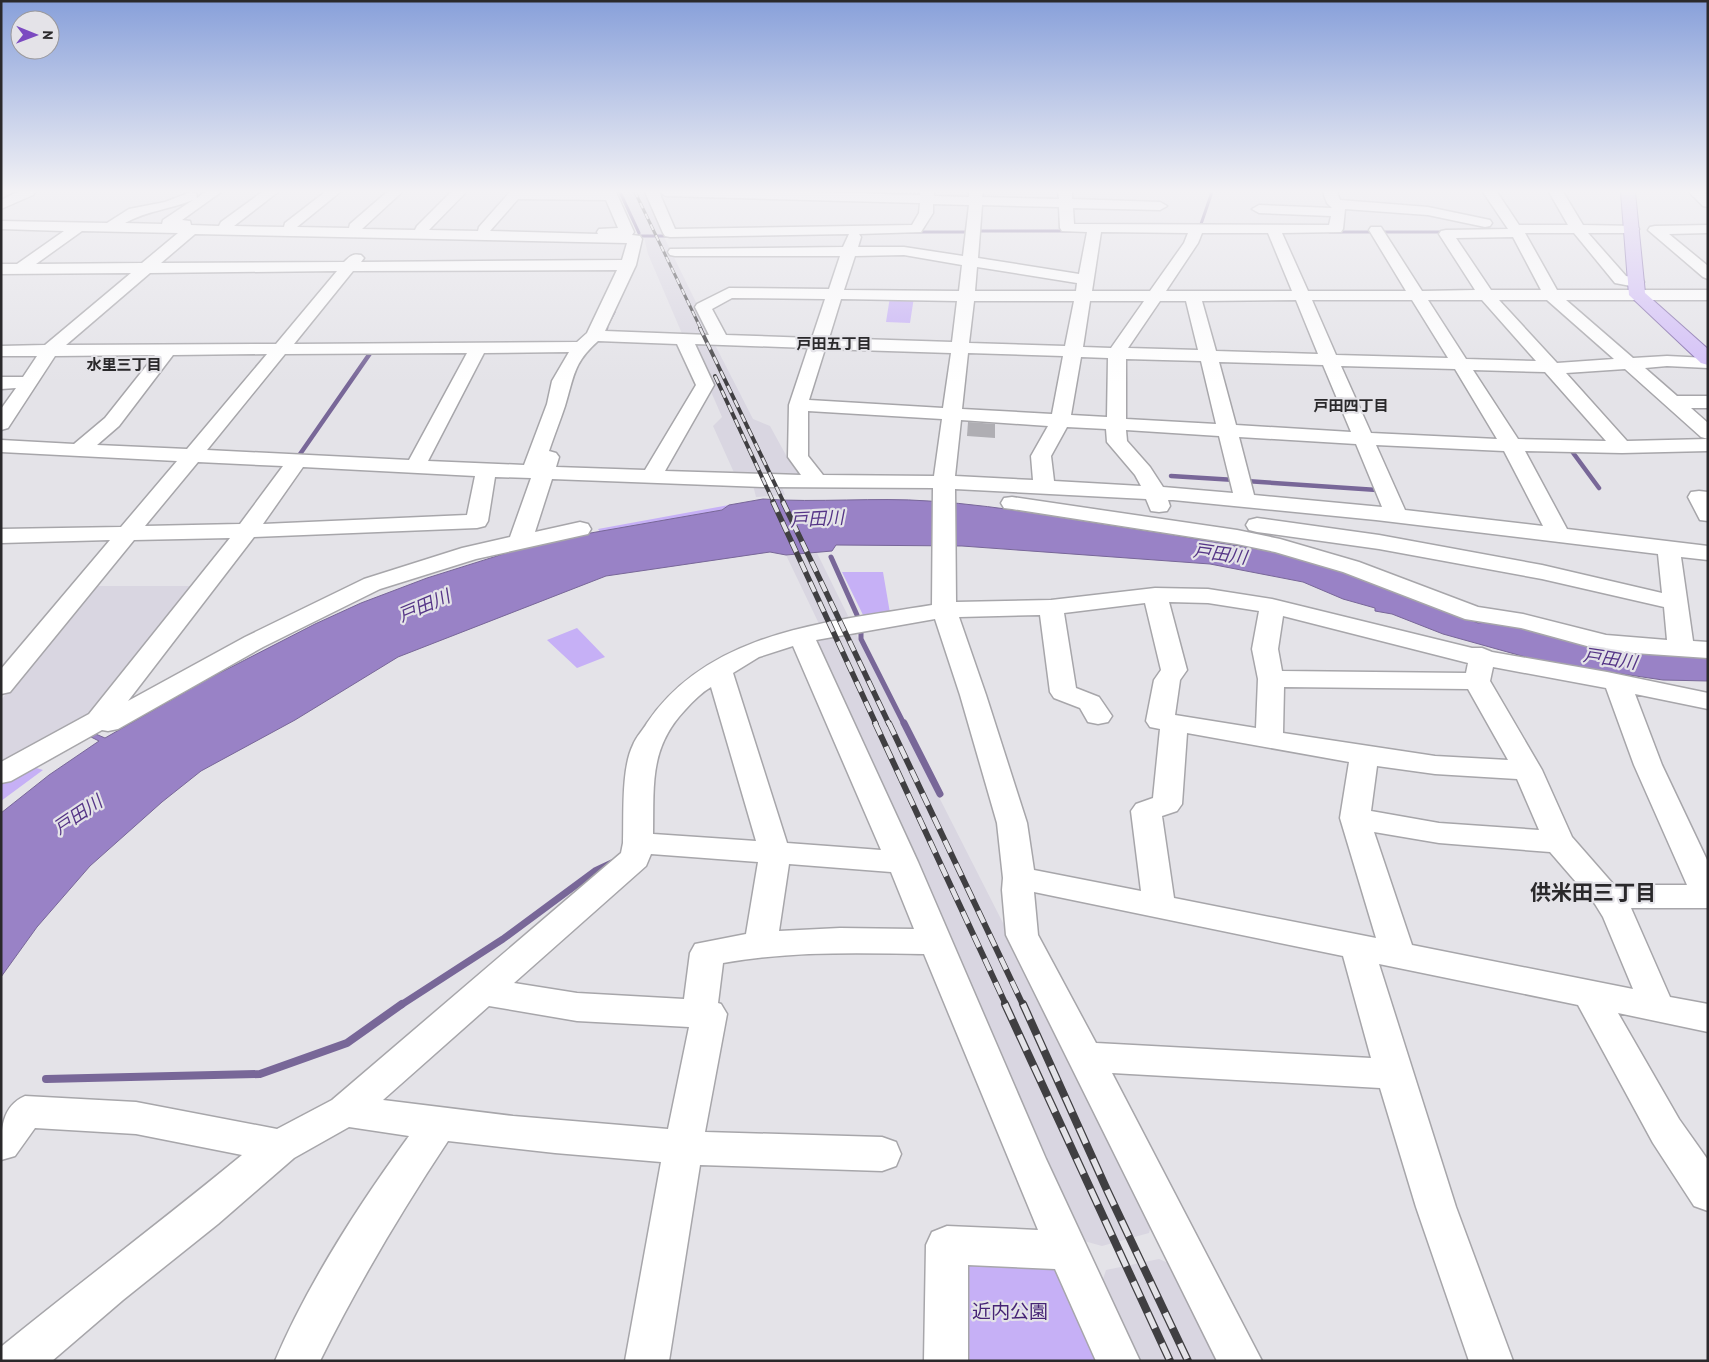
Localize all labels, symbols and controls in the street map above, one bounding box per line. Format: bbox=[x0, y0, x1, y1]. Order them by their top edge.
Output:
north arrow bbox=[10, 10, 60, 60]
text: N bbox=[39, 30, 57, 40]
district label: 戸田五丁目 bbox=[796, 334, 872, 353]
district label: 水里三丁目 bbox=[86, 355, 162, 374]
district label: 戸田四丁目 bbox=[1313, 396, 1389, 415]
water label: 戸田川 bbox=[789, 505, 847, 531]
water label: 戸田川 bbox=[1192, 538, 1250, 569]
water label: 戸田川 bbox=[394, 584, 455, 627]
water label: 戸田川 bbox=[1582, 643, 1641, 674]
water label: 戸田川 bbox=[49, 789, 108, 839]
district label: 供米田三丁目 bbox=[1530, 879, 1656, 906]
park label: 近内公園 bbox=[972, 1299, 1048, 1323]

